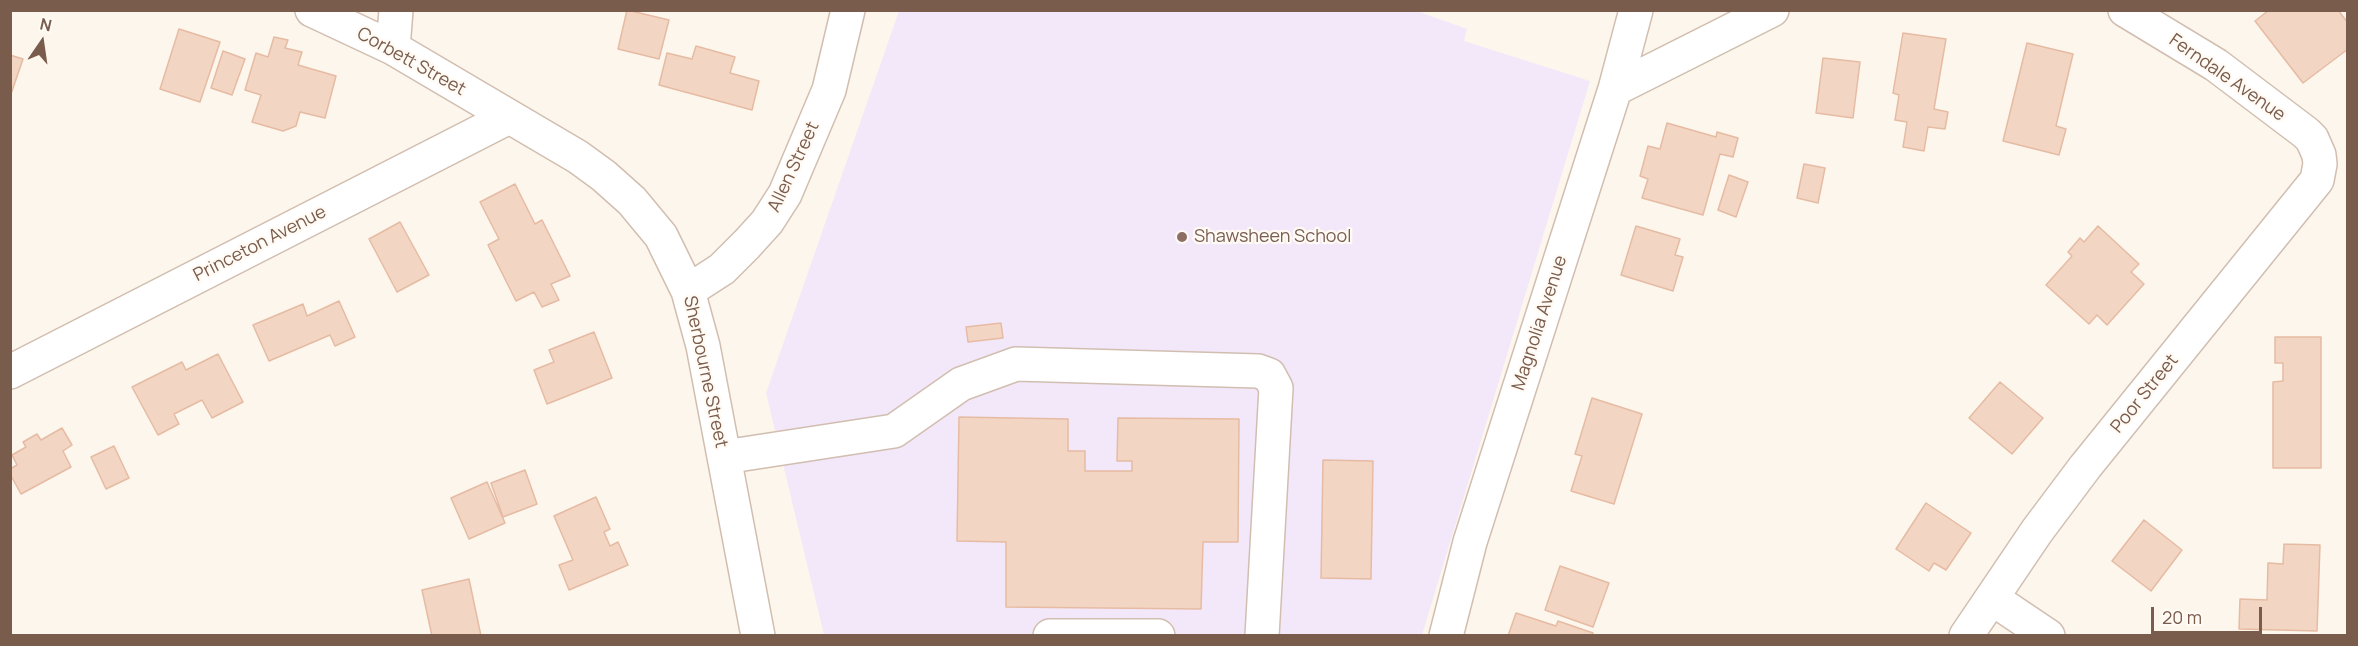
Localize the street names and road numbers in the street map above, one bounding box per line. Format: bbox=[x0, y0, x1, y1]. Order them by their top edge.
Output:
street label: Corbett Street bbox=[353, 23, 469, 101]
street label: Ferndale Avenue bbox=[2165, 30, 2289, 126]
street label: Allen Street bbox=[764, 118, 824, 216]
street label: Princeton Avenue bbox=[190, 201, 330, 287]
street label: Magnolia Avenue bbox=[1508, 253, 1572, 393]
street label: Sherbourne Street bbox=[678, 294, 732, 450]
street label: Poor Street bbox=[2107, 350, 2183, 438]

